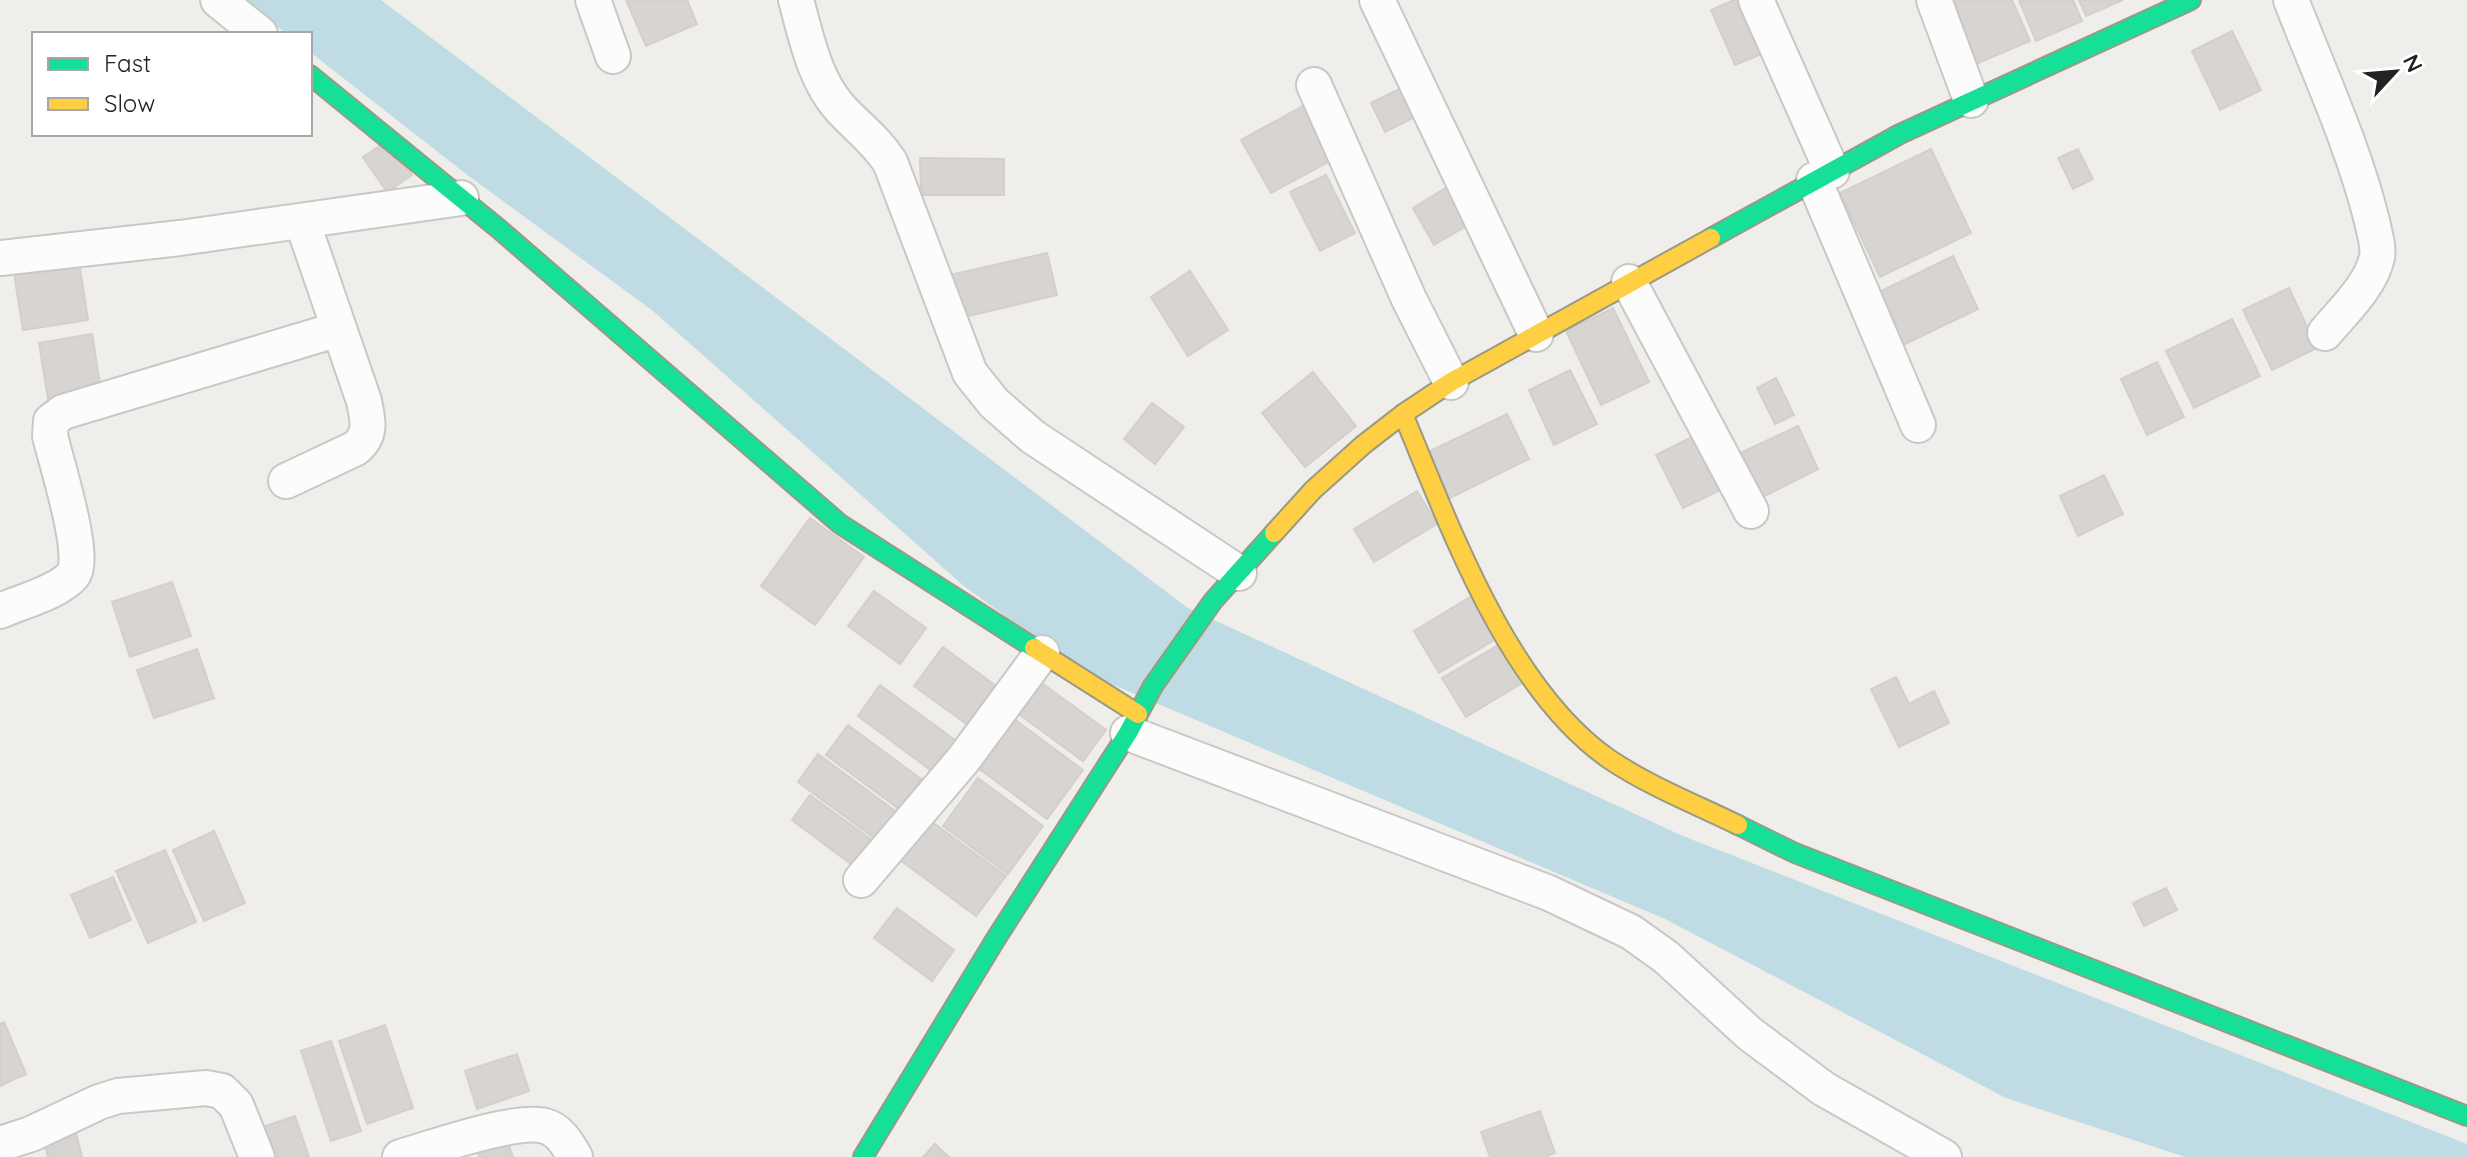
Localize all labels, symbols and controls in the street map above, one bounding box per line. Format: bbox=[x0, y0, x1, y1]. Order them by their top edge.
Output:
legend bbox=[32, 32, 312, 136]
north arrow bbox=[2355, 32, 2435, 112]
text: Fast bbox=[104, 48, 151, 78]
text: N bbox=[2397, 50, 2429, 77]
text: Slow bbox=[104, 88, 155, 118]

